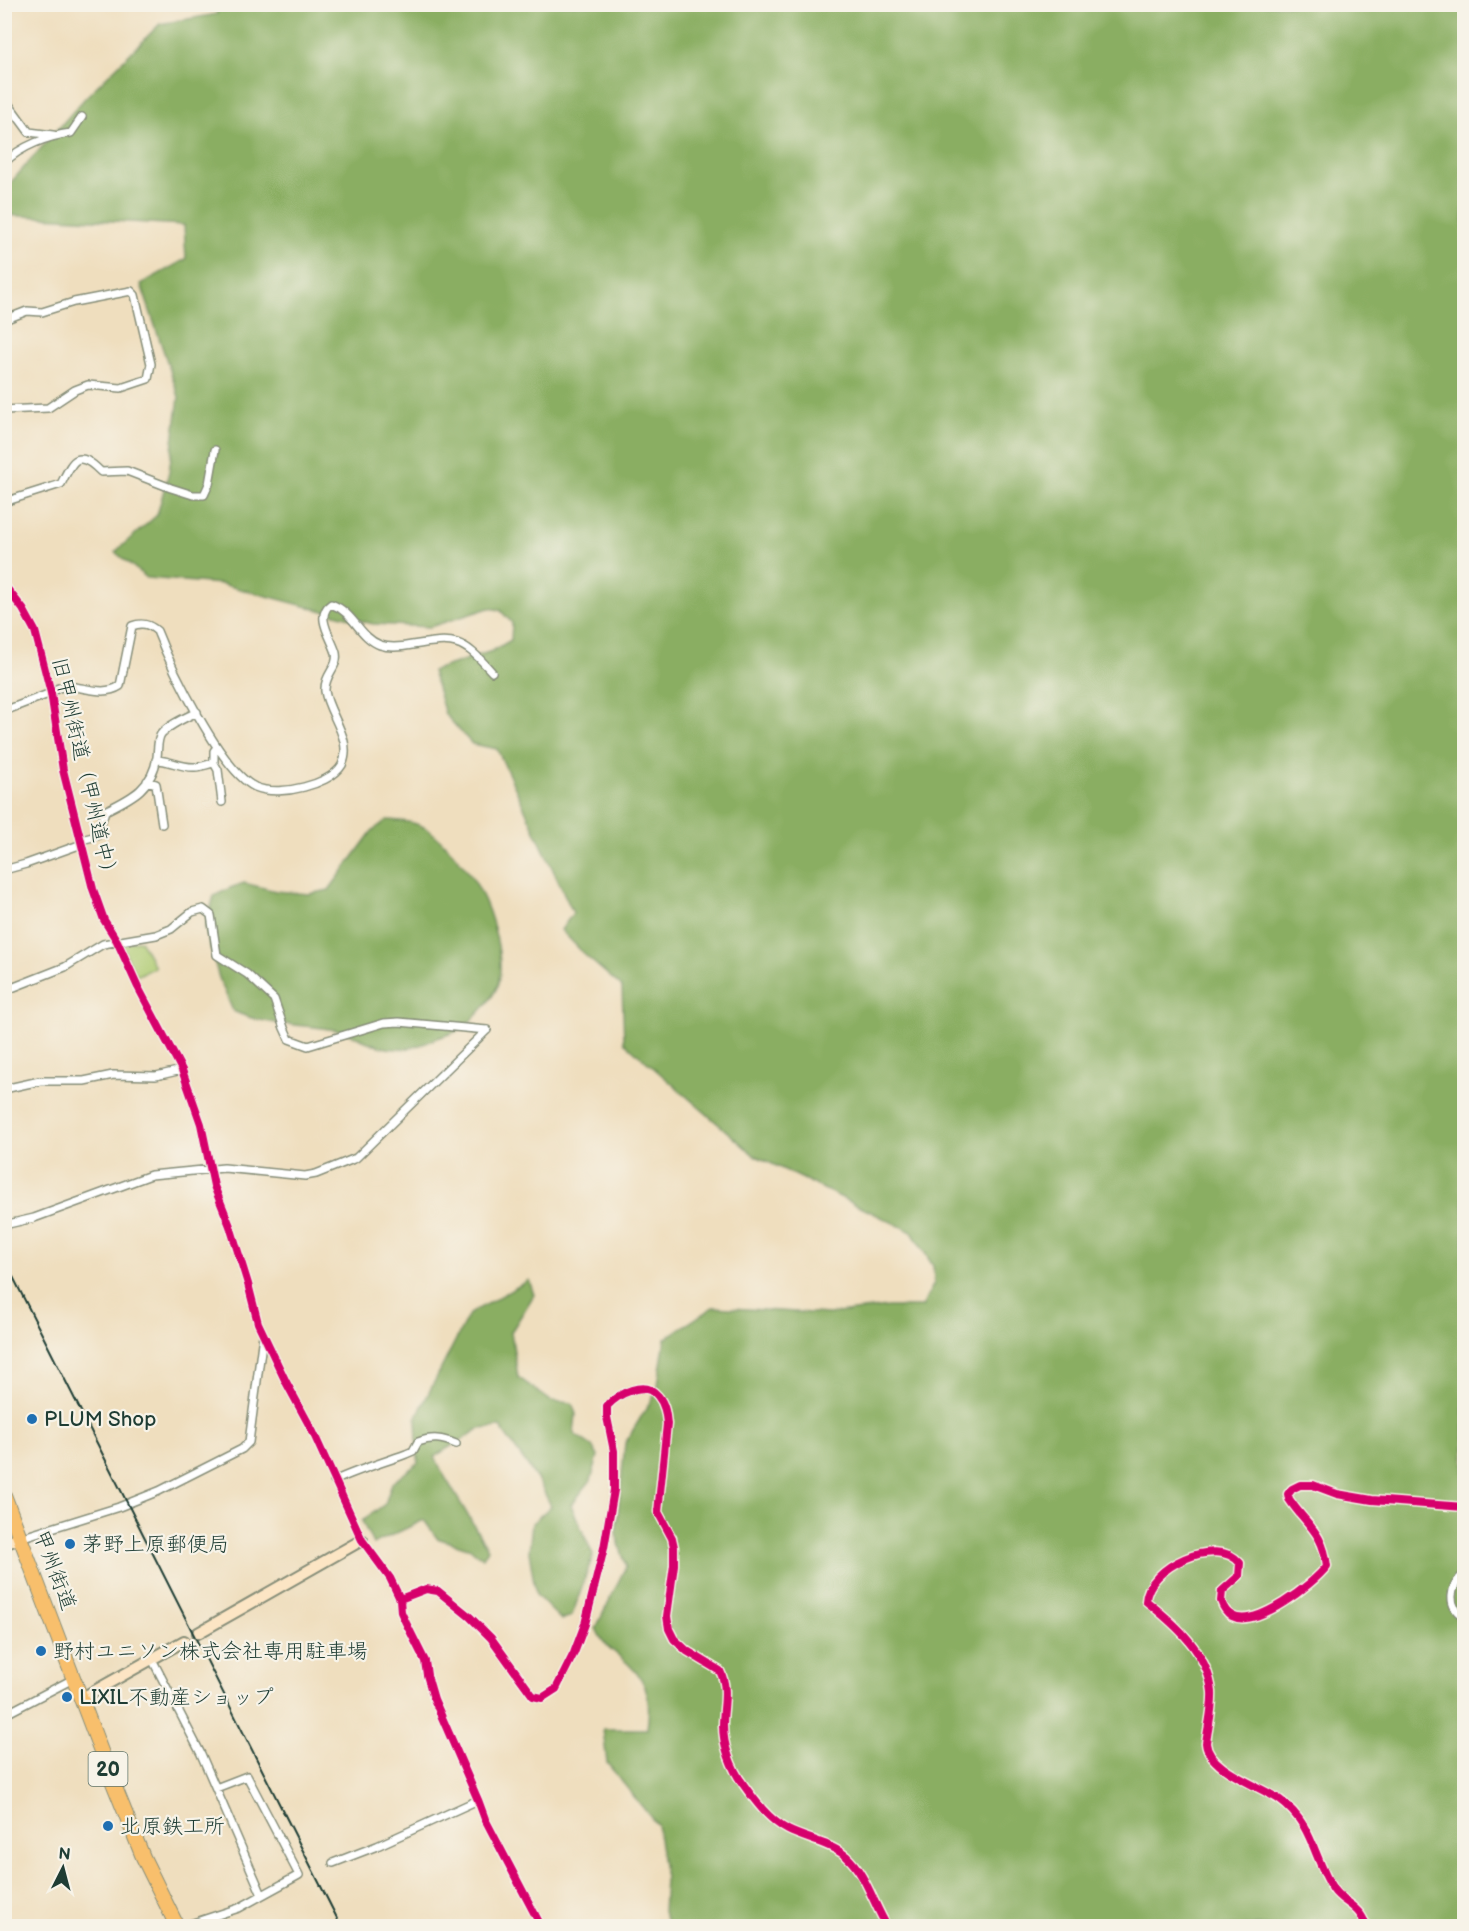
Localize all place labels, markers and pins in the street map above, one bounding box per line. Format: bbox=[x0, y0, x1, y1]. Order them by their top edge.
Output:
place label: PLUM Shop bbox=[44, 1407, 156, 1432]
marker: PLUM Shop bbox=[25, 1412, 39, 1426]
place label: 茅野上原郵便局 bbox=[82, 1532, 229, 1557]
marker: 茅野上原郵便局 bbox=[63, 1537, 77, 1551]
place label: 野村ユニソン株式会社専用駐車場 bbox=[53, 1639, 368, 1664]
marker: 野村ユニソン株式会社専用駐車場 bbox=[34, 1644, 48, 1658]
place label: LIXIL不動産ショップ bbox=[79, 1685, 274, 1710]
marker: LIXIL不動産ショップ bbox=[60, 1690, 74, 1704]
place label: 北原鉄工所 bbox=[120, 1814, 225, 1839]
marker: 北原鉄工所 bbox=[101, 1819, 115, 1833]

